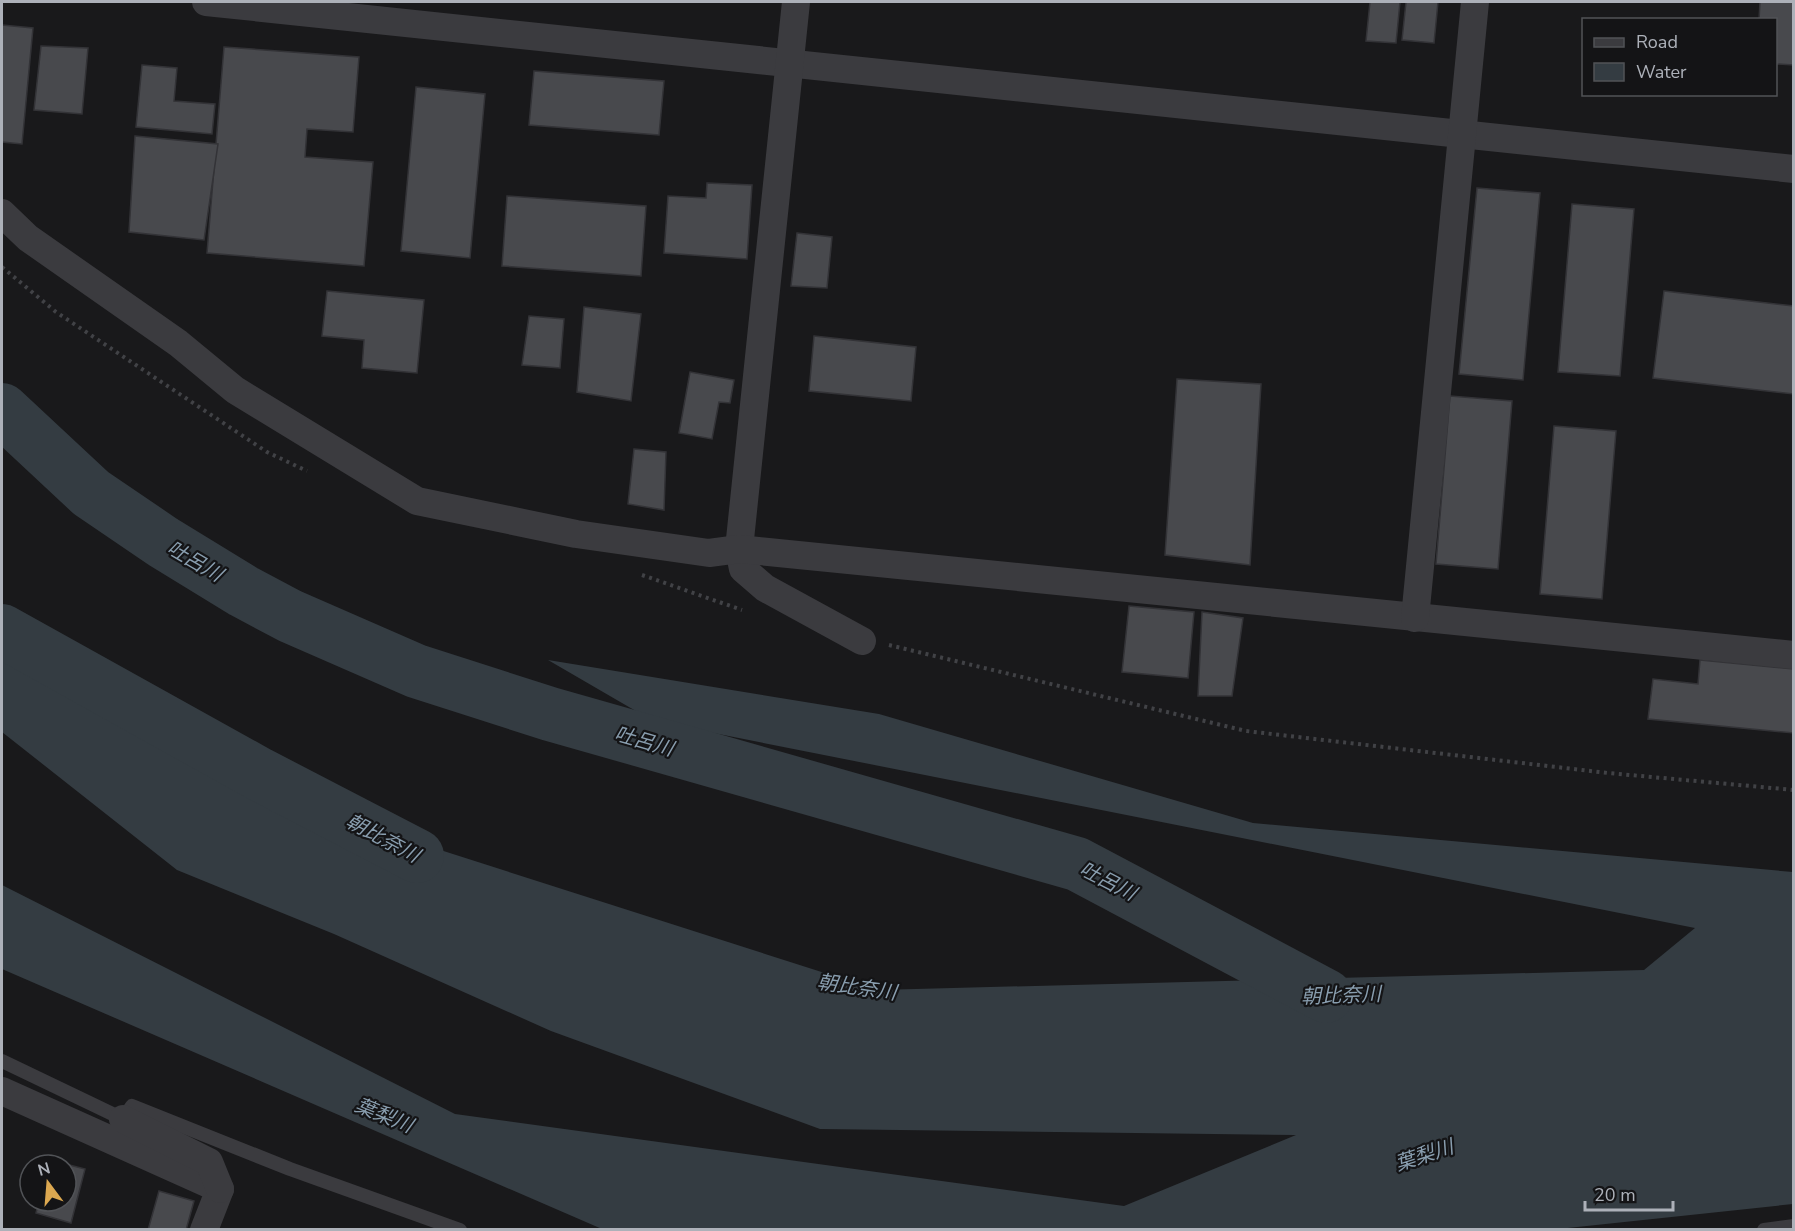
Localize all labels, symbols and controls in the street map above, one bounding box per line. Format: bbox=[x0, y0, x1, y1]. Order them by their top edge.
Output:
legend bbox=[1582, 18, 1777, 96]
text: Road bbox=[1636, 30, 1678, 54]
text: Water bbox=[1636, 60, 1687, 84]
water label: 吐呂川 bbox=[162, 535, 229, 589]
water label: 吐呂川 bbox=[611, 720, 678, 763]
water label: 朝比奈川 bbox=[341, 808, 426, 870]
water label: 吐呂川 bbox=[1075, 856, 1142, 908]
water label: 朝比奈川 bbox=[815, 969, 900, 1007]
water label: 朝比奈川 bbox=[1301, 981, 1383, 1010]
water label: 葉梨川 bbox=[351, 1092, 419, 1140]
water label: 葉梨川 bbox=[1391, 1133, 1459, 1178]
north arrow bbox=[18, 1153, 78, 1213]
text: N bbox=[35, 1157, 53, 1182]
scale bar bbox=[1585, 1174, 1674, 1212]
text: 20 m bbox=[1594, 1183, 1636, 1207]

